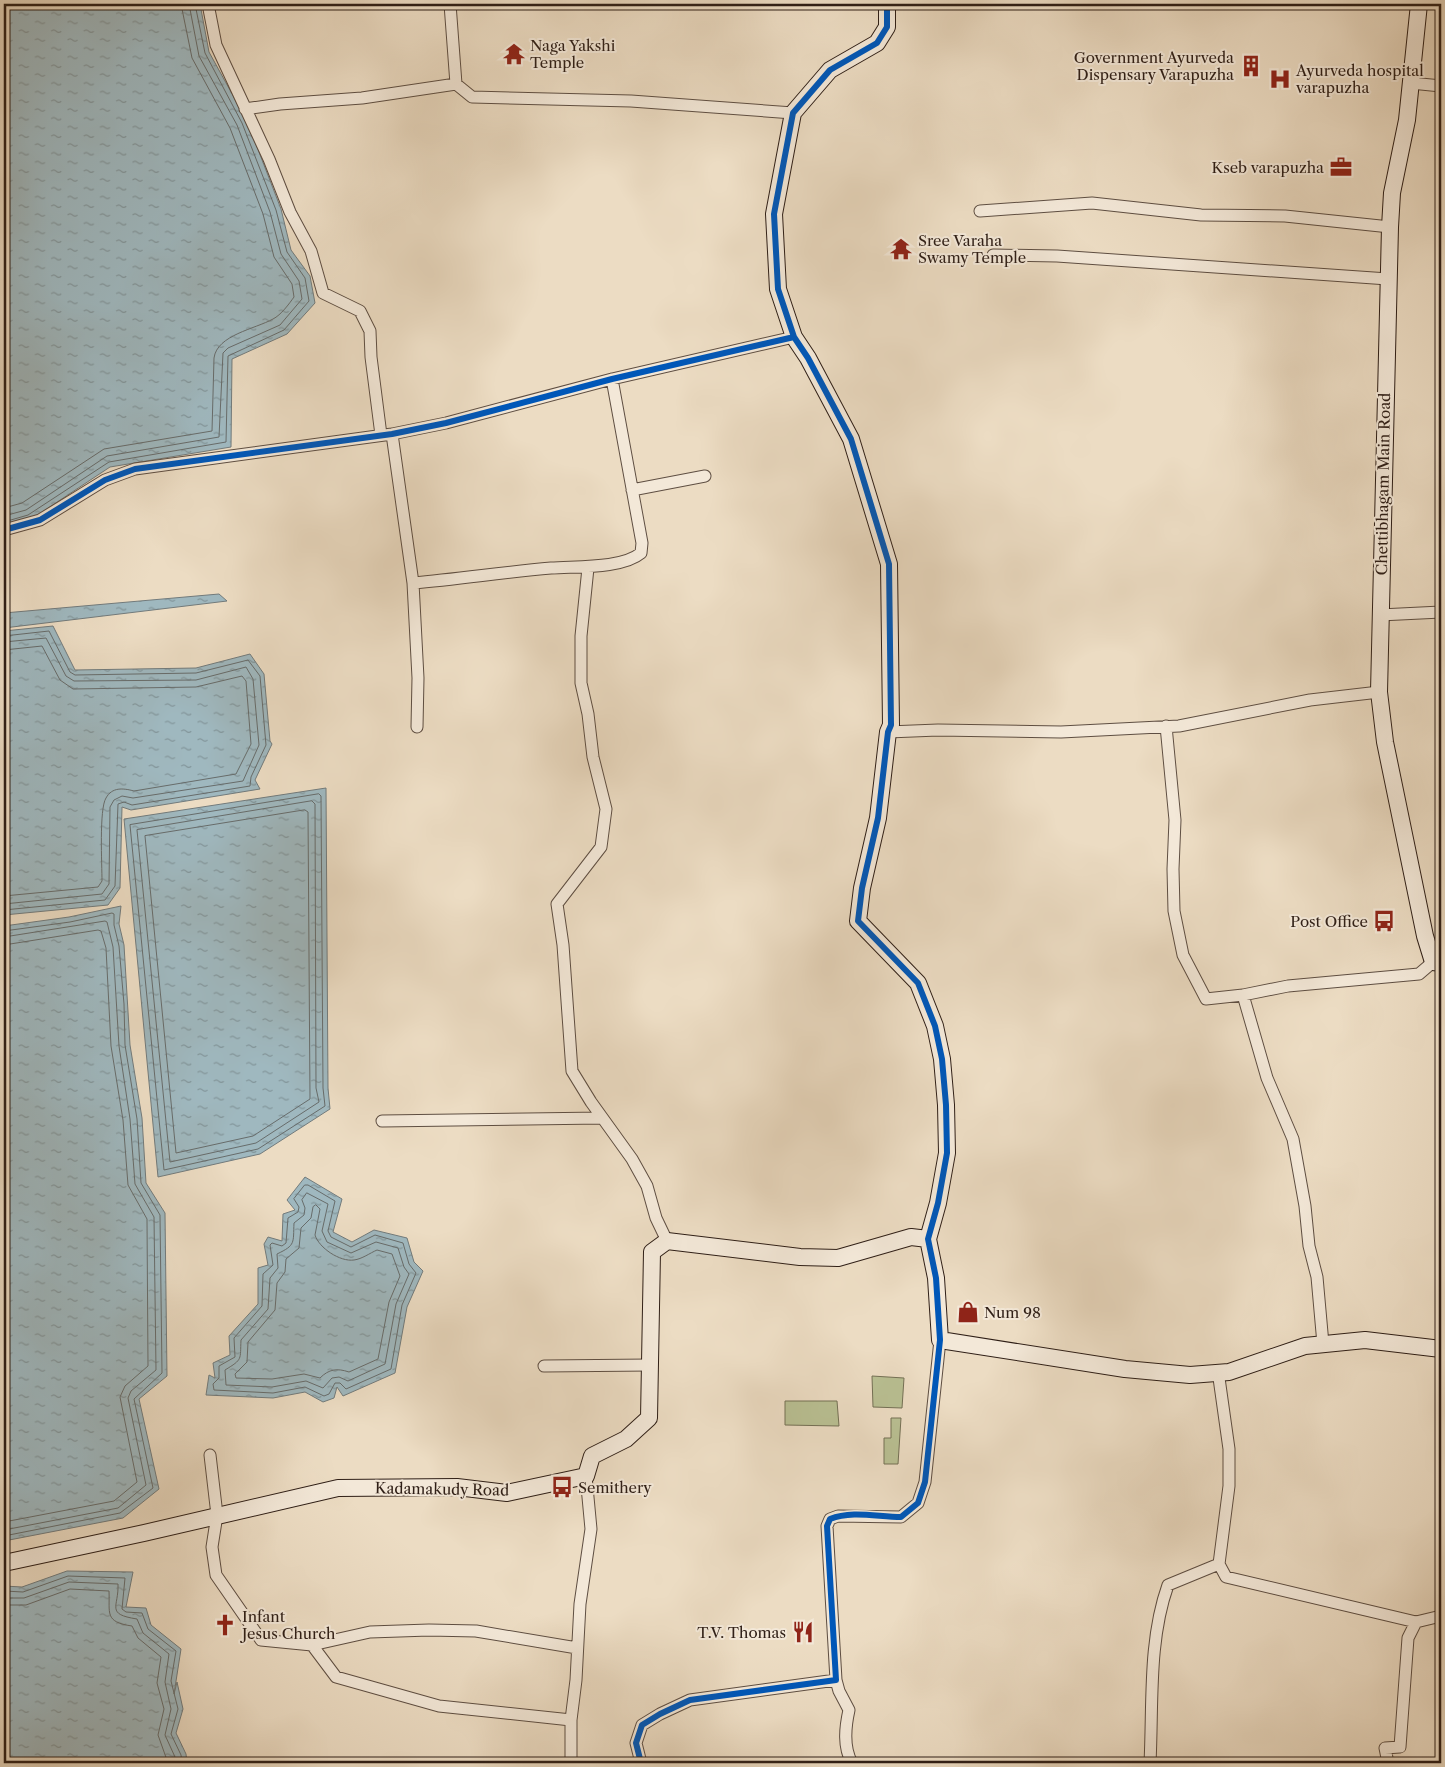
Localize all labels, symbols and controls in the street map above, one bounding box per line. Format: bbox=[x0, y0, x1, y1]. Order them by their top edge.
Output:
place label: Naga Yakshi Temple bbox=[530, 36, 616, 72]
temple icon: Naga Yakshi Temple bbox=[501, 41, 527, 67]
place label: Government Ayurveda Dispensary Varapuzha bbox=[1074, 48, 1234, 84]
building icon: Government Ayurveda Dispensary Varapuzha bbox=[1238, 53, 1264, 79]
place label: Ayurveda hospital varapuzha bbox=[1295, 61, 1424, 97]
hospital icon: Ayurveda hospital varapuzha bbox=[1267, 66, 1293, 92]
office icon: Kseb varapuzha bbox=[1328, 154, 1354, 180]
place label: Kseb varapuzha bbox=[1212, 158, 1324, 177]
place label: Sree Varaha Swamy Temple bbox=[918, 231, 1026, 267]
temple icon: Sree Varaha Swamy Temple bbox=[888, 236, 914, 262]
street label: Chettibhagam Main Road bbox=[1372, 393, 1394, 575]
bus stop icon: Post Office bbox=[1371, 908, 1397, 934]
place label: Post Office bbox=[1290, 912, 1368, 931]
shop icon: Num 98 bbox=[955, 1299, 981, 1325]
place label: Num 98 bbox=[984, 1303, 1041, 1322]
bus stop icon: Semithery bbox=[549, 1474, 575, 1500]
street label: Kadamakudy Road bbox=[375, 1478, 509, 1500]
place label: Semithery bbox=[578, 1478, 652, 1497]
place label: Infant Jesus Church bbox=[240, 1607, 336, 1643]
church icon: Infant Jesus Church bbox=[212, 1612, 238, 1638]
restaurant icon: T.V. Thomas bbox=[790, 1619, 816, 1645]
place label: T.V. Thomas bbox=[697, 1623, 786, 1642]

